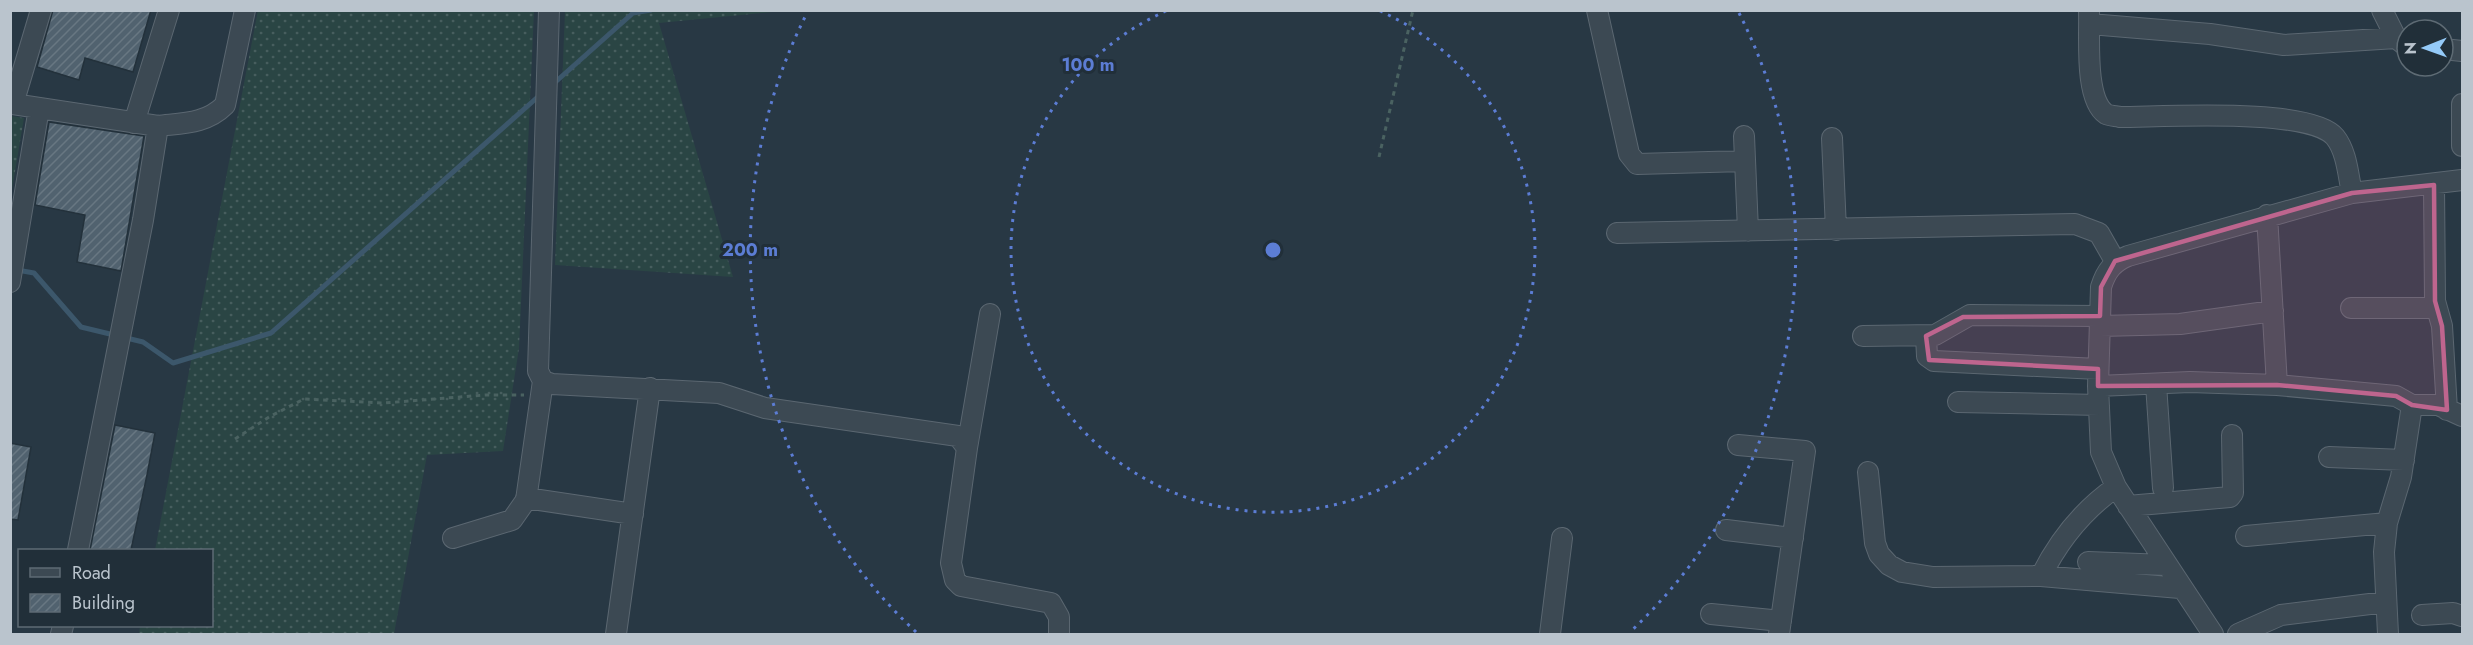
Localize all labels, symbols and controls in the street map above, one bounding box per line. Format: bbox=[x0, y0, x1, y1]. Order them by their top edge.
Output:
north arrow bbox=[2395, 18, 2455, 78]
text: N bbox=[2399, 42, 2422, 55]
text: 100 m bbox=[1061, 52, 1115, 78]
text: 200 m bbox=[722, 237, 778, 263]
centre of rings bbox=[1263, 240, 1283, 260]
legend bbox=[18, 549, 213, 627]
text: Road bbox=[72, 560, 111, 586]
text: Building bbox=[72, 590, 135, 616]

